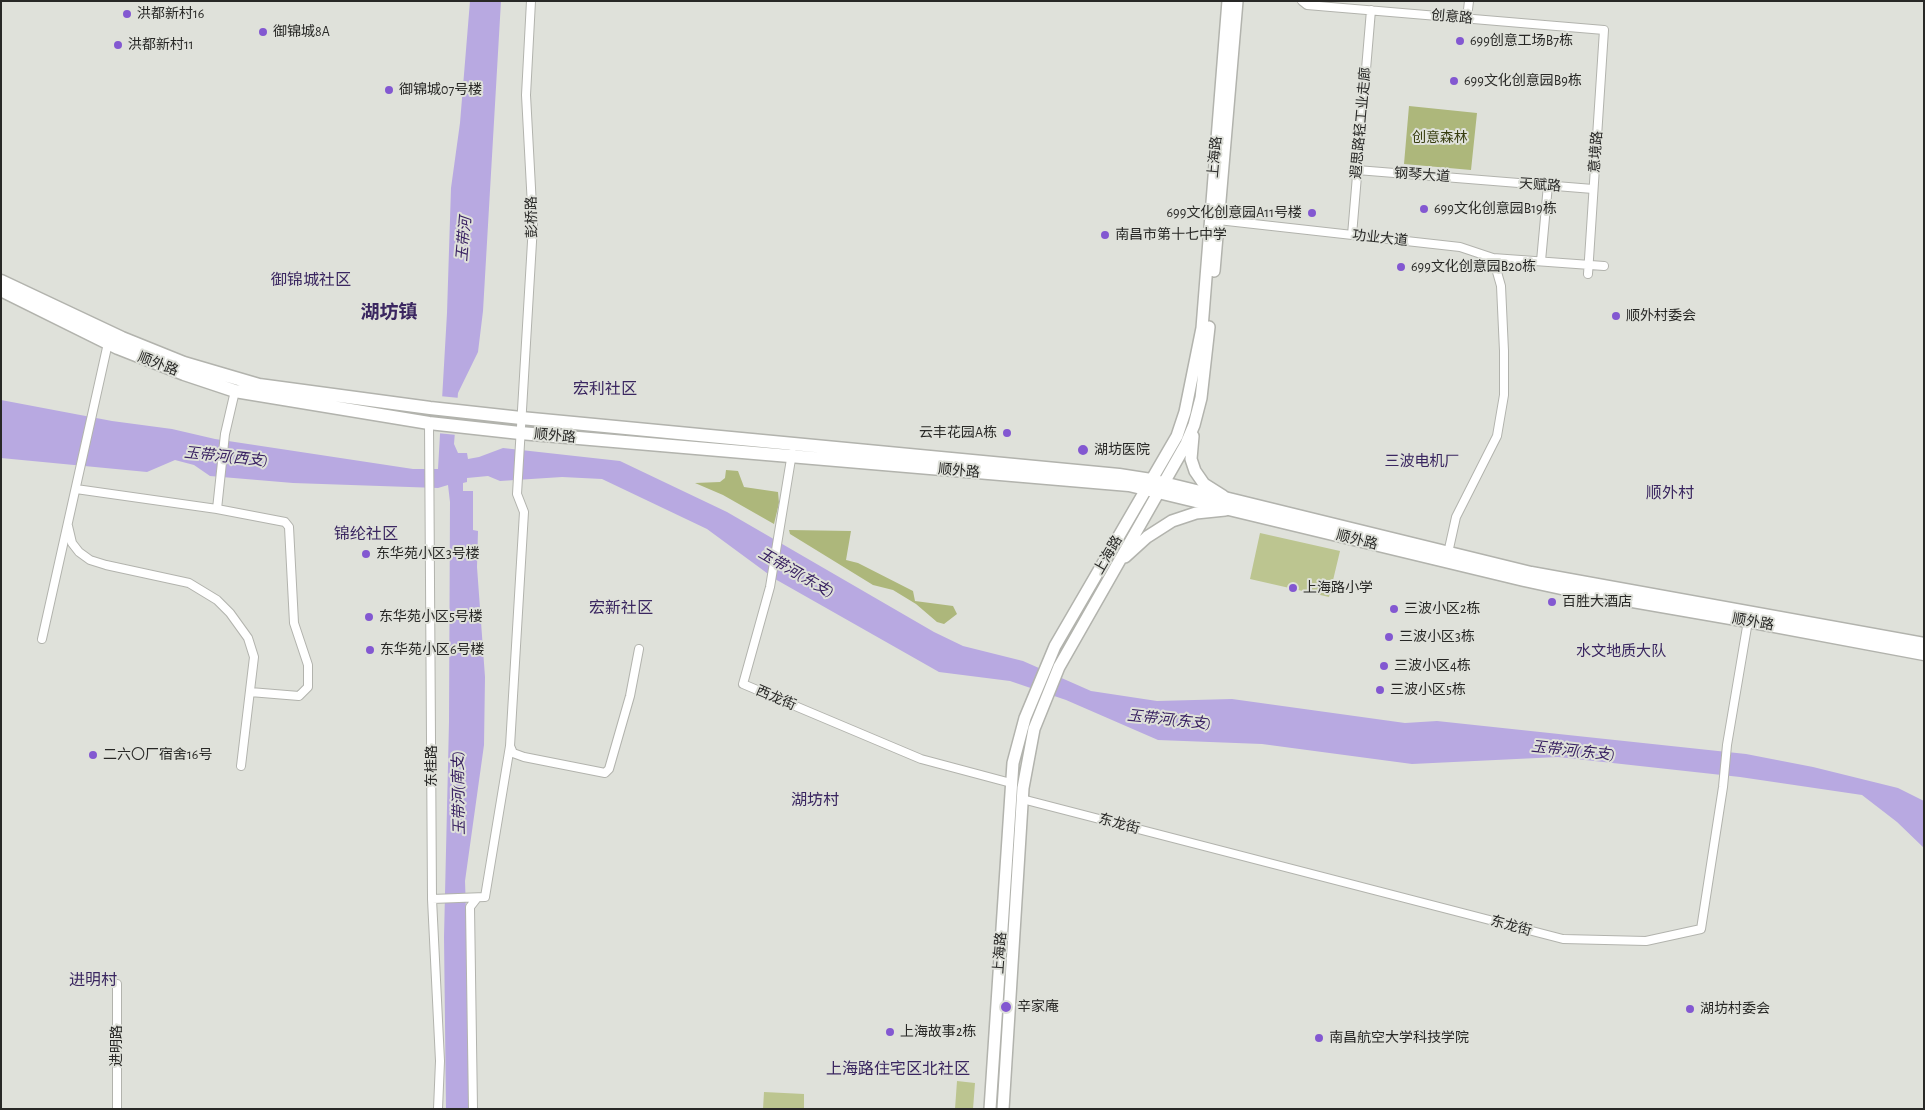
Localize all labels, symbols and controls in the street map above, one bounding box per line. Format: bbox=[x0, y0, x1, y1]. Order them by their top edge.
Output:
place label: 洪都新村16 bbox=[137, 6, 204, 22]
street label: 创意路 bbox=[1430, 7, 1474, 27]
marker: 洪都新村16 bbox=[121, 8, 133, 20]
place label: 御锦城8A bbox=[273, 24, 330, 40]
marker: 御锦城8A bbox=[257, 26, 269, 38]
place label: 699创意工场B7栋 bbox=[1470, 33, 1573, 49]
marker: 699创意工场B7栋 bbox=[1454, 35, 1466, 47]
place label: 洪都新村11 bbox=[128, 37, 194, 53]
marker: 洪都新村11 bbox=[112, 39, 124, 51]
street label: 遐思路轻工业走廊 bbox=[1348, 66, 1374, 180]
place label: 699文化创意园B9栋 bbox=[1464, 73, 1582, 89]
marker: 699文化创意园B9栋 bbox=[1448, 75, 1460, 87]
place label: 御锦城07号楼 bbox=[399, 82, 482, 98]
marker: 御锦城07号楼 bbox=[383, 84, 395, 96]
park label: 创意森林 bbox=[1412, 130, 1468, 146]
street label: 意境路 bbox=[1586, 130, 1606, 174]
street label: 上海路 bbox=[1205, 135, 1225, 179]
street label: 钢琴大道 bbox=[1393, 165, 1451, 185]
street label: 天赋路 bbox=[1518, 175, 1562, 195]
street label: 彭桥路 bbox=[523, 196, 541, 238]
place label: 699文化创意园B19栋 bbox=[1434, 201, 1557, 217]
marker: 699文化创意园B19栋 bbox=[1418, 203, 1430, 215]
place label: 699文化创意园A11号楼 bbox=[1167, 205, 1302, 221]
marker: 699文化创意园A11号楼 bbox=[1306, 207, 1318, 219]
water label: 玉带河 bbox=[453, 216, 475, 262]
place label: 南昌市第十七中学 bbox=[1115, 227, 1227, 243]
street label: 功业大道 bbox=[1351, 227, 1409, 249]
marker: 南昌市第十七中学 bbox=[1099, 229, 1111, 241]
place label: 699文化创意园B20栋 bbox=[1411, 259, 1536, 275]
marker: 699文化创意园B20栋 bbox=[1395, 261, 1407, 273]
district label: 御锦城社区 bbox=[271, 270, 351, 290]
district label: 湖坊镇 bbox=[361, 301, 417, 323]
place label: 顺外村委会 bbox=[1626, 308, 1696, 324]
marker: 顺外村委会 bbox=[1610, 310, 1622, 322]
street label: 顺外路 bbox=[135, 349, 181, 379]
district label: 宏利社区 bbox=[573, 379, 637, 399]
place label: 云丰花园A栋 bbox=[919, 425, 997, 441]
street label: 顺外路 bbox=[533, 426, 577, 446]
marker: 云丰花园A栋 bbox=[1001, 427, 1013, 439]
place label: 湖坊医院 bbox=[1094, 442, 1150, 458]
marker: 湖坊医院 bbox=[1076, 443, 1090, 457]
water label: 玉带河(西支) bbox=[183, 444, 269, 470]
district label: 三波电机厂 bbox=[1385, 452, 1459, 470]
street label: 顺外路 bbox=[937, 461, 981, 481]
district label: 顺外村 bbox=[1646, 483, 1694, 503]
district label: 锦纶社区 bbox=[334, 524, 398, 544]
street label: 顺外路 bbox=[1335, 527, 1379, 553]
street label: 上海路 bbox=[1090, 533, 1126, 577]
water label: 玉带河(东支) bbox=[755, 544, 837, 602]
place label: 东华苑小区3号楼 bbox=[376, 546, 480, 562]
marker: 东华苑小区3号楼 bbox=[360, 548, 372, 560]
place label: 上海路小学 bbox=[1303, 580, 1373, 596]
marker: 上海路小学 bbox=[1287, 582, 1299, 594]
place label: 百胜大酒店 bbox=[1562, 594, 1632, 610]
marker: 百胜大酒店 bbox=[1546, 596, 1558, 608]
district label: 宏新社区 bbox=[589, 598, 653, 618]
place label: 三波小区2栋 bbox=[1404, 601, 1480, 617]
marker: 三波小区2栋 bbox=[1388, 603, 1400, 615]
place label: 东华苑小区5号楼 bbox=[379, 609, 483, 625]
street label: 顺外路 bbox=[1731, 610, 1775, 634]
marker: 东华苑小区5号楼 bbox=[363, 611, 375, 623]
place label: 三波小区3栋 bbox=[1399, 629, 1475, 645]
marker: 三波小区3栋 bbox=[1383, 631, 1395, 643]
place label: 东华苑小区6号楼 bbox=[380, 642, 485, 658]
district label: 水文地质大队 bbox=[1576, 642, 1666, 660]
marker: 东华苑小区6号楼 bbox=[364, 644, 376, 656]
place label: 三波小区4栋 bbox=[1394, 658, 1471, 674]
marker: 三波小区4栋 bbox=[1378, 660, 1390, 672]
street label: 西龙街 bbox=[753, 682, 799, 714]
place label: 三波小区5栋 bbox=[1390, 682, 1466, 698]
marker: 三波小区5栋 bbox=[1374, 684, 1386, 696]
water label: 玉带河(东支) bbox=[1126, 707, 1212, 733]
water label: 玉带河(东支) bbox=[1530, 738, 1616, 764]
street label: 东桂路 bbox=[424, 745, 440, 787]
place label: 二六〇厂宿舍16号 bbox=[103, 747, 212, 763]
marker: 二六〇厂宿舍16号 bbox=[87, 749, 99, 761]
water label: 玉带河(南支) bbox=[449, 751, 469, 835]
district label: 湖坊村 bbox=[791, 790, 839, 810]
street label: 东龙街 bbox=[1097, 810, 1141, 838]
street label: 东龙街 bbox=[1489, 912, 1533, 940]
street label: 上海路 bbox=[990, 931, 1010, 975]
district label: 进明村 bbox=[69, 970, 117, 990]
place label: 辛家庵 bbox=[1017, 999, 1059, 1015]
marker: 辛家庵 bbox=[999, 1000, 1013, 1014]
place label: 湖坊村委会 bbox=[1700, 1001, 1770, 1017]
marker: 湖坊村委会 bbox=[1684, 1003, 1696, 1015]
place label: 上海故事2栋 bbox=[900, 1024, 976, 1040]
street label: 进明路 bbox=[109, 1025, 125, 1067]
marker: 上海故事2栋 bbox=[884, 1026, 896, 1038]
place label: 南昌航空大学科技学院 bbox=[1329, 1030, 1469, 1046]
marker: 南昌航空大学科技学院 bbox=[1313, 1032, 1325, 1044]
district label: 上海路住宅区北社区 bbox=[826, 1059, 970, 1079]

